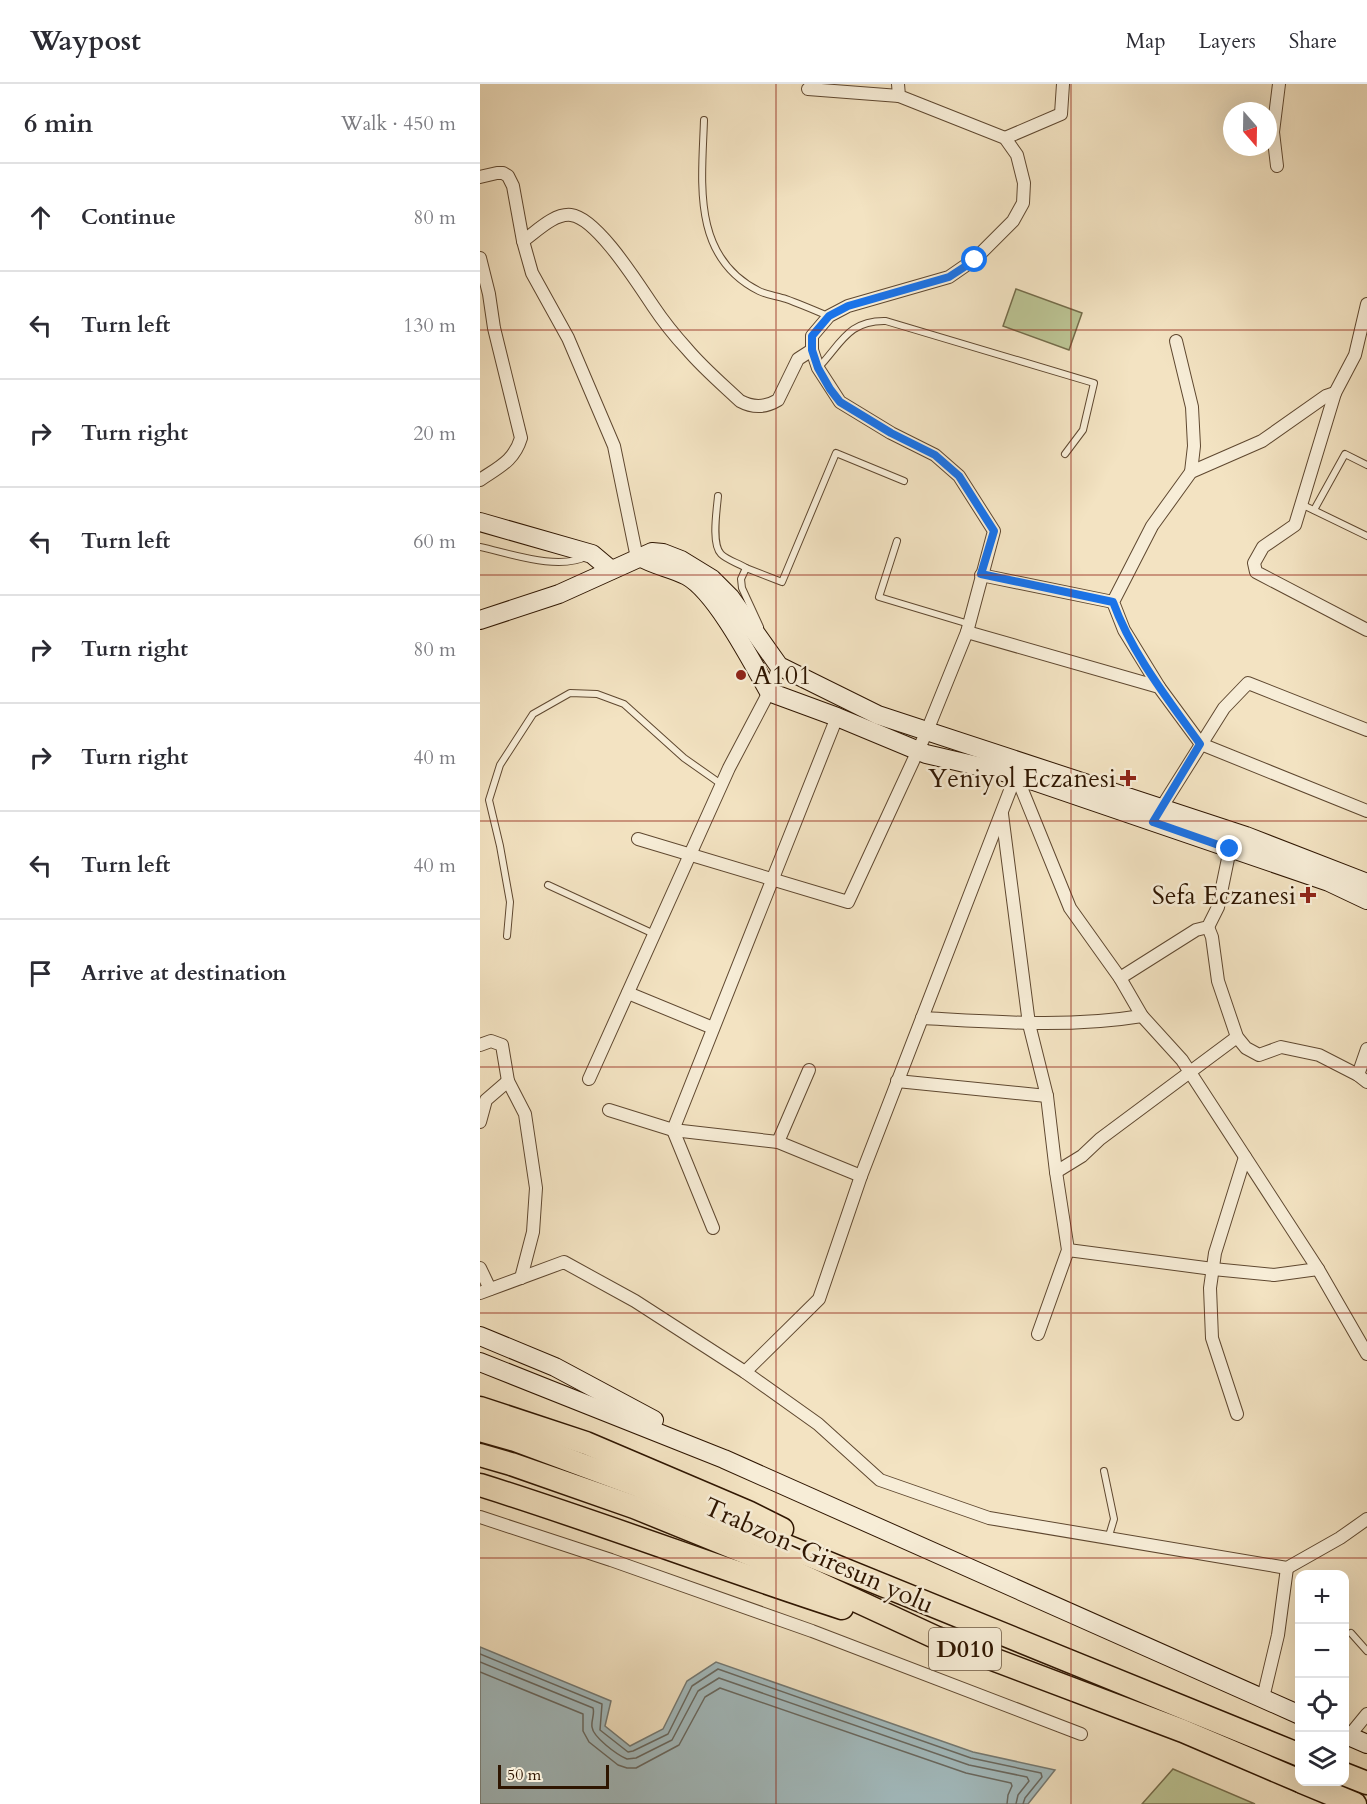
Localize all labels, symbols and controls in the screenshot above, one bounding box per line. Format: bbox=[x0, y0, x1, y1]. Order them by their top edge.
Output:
text: Waypost bbox=[30, 22, 141, 60]
text: Map bbox=[1126, 27, 1166, 56]
text: Layers bbox=[1199, 27, 1256, 56]
text: Share bbox=[1289, 27, 1337, 56]
north arrow bbox=[1223, 102, 1277, 156]
text: 6 min bbox=[24, 106, 93, 141]
text: Walk · 450 m bbox=[341, 110, 456, 137]
icon: ahead bbox=[24, 201, 57, 234]
text: Continue bbox=[81, 202, 176, 232]
text: 80 m bbox=[413, 204, 456, 231]
route start bbox=[961, 246, 987, 272]
icon: left bbox=[24, 309, 57, 342]
text: Turn left bbox=[81, 310, 170, 340]
text: 130 m bbox=[403, 312, 456, 339]
icon: right bbox=[24, 417, 57, 450]
text: Turn right bbox=[81, 418, 188, 448]
text: 20 m bbox=[413, 420, 456, 447]
icon: left bbox=[24, 525, 57, 558]
text: Turn left bbox=[81, 526, 170, 556]
text: 60 m bbox=[413, 528, 456, 555]
icon: right bbox=[24, 633, 57, 666]
text: Turn right bbox=[81, 634, 188, 664]
text: 80 m bbox=[413, 636, 456, 663]
place label: A101 bbox=[753, 658, 811, 693]
marker: A101 bbox=[734, 668, 748, 682]
icon: right bbox=[24, 741, 57, 774]
text: Turn right bbox=[81, 742, 188, 772]
text: 40 m bbox=[413, 744, 456, 771]
place label: Yeniyol Eczanesi bbox=[928, 761, 1116, 796]
marker: Yeniyol Eczanesi bbox=[1121, 771, 1135, 785]
route end bbox=[1216, 835, 1242, 861]
icon: left bbox=[24, 849, 57, 882]
text: Turn left bbox=[81, 850, 170, 880]
text: 40 m bbox=[413, 852, 456, 879]
place label: Sefa Eczanesi bbox=[1152, 878, 1296, 913]
marker: Sefa Eczanesi bbox=[1301, 888, 1315, 902]
icon: arrive bbox=[24, 957, 57, 990]
text: Arrive at destination bbox=[81, 958, 286, 988]
street label: Trabzon-Giresun yolu bbox=[698, 1489, 939, 1622]
map controls bbox=[1295, 1570, 1349, 1786]
button: + bbox=[1295, 1570, 1349, 1624]
button: − bbox=[1295, 1624, 1349, 1678]
road number: D010 bbox=[929, 1628, 1001, 1670]
button: locate bbox=[1295, 1678, 1349, 1732]
button: layers bbox=[1295, 1732, 1349, 1786]
scale bar bbox=[498, 1762, 609, 1790]
text: 50 m bbox=[507, 1764, 541, 1786]

